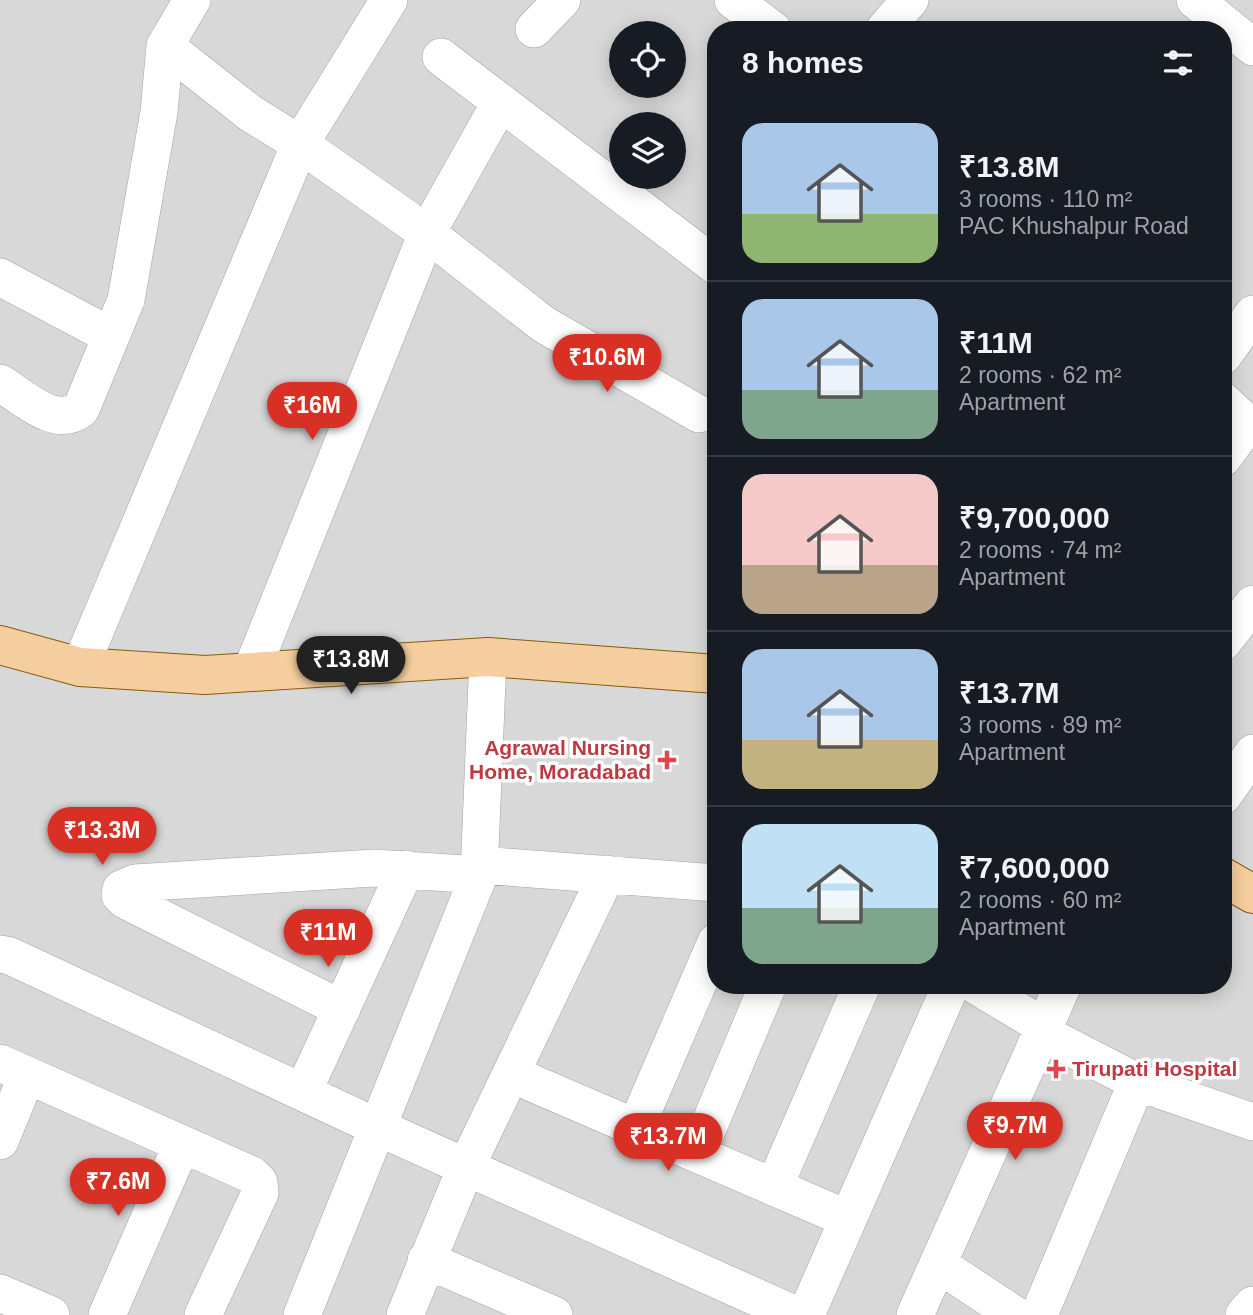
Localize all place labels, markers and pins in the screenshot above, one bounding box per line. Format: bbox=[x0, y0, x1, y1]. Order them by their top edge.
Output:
pin: ₹10.6M bbox=[550, 334, 664, 394]
pin: ₹16M bbox=[271, 382, 353, 442]
pin: ₹13.8M bbox=[294, 636, 408, 696]
place label: Agrawal Nursing Home, Moradabad bbox=[469, 736, 651, 783]
marker: Agrawal Nursing Home, Moradabad bbox=[657, 750, 677, 770]
pin: ₹13.3M bbox=[45, 808, 159, 867]
pin: ₹11M bbox=[287, 909, 369, 969]
place label: Tirupati Hospital bbox=[1072, 1057, 1237, 1080]
marker: Tirupati Hospital bbox=[1046, 1059, 1066, 1079]
pin: ₹9.7M bbox=[966, 1102, 1064, 1162]
pin: ₹13.7M bbox=[611, 1114, 725, 1173]
pin: ₹7.6M bbox=[69, 1158, 167, 1218]

